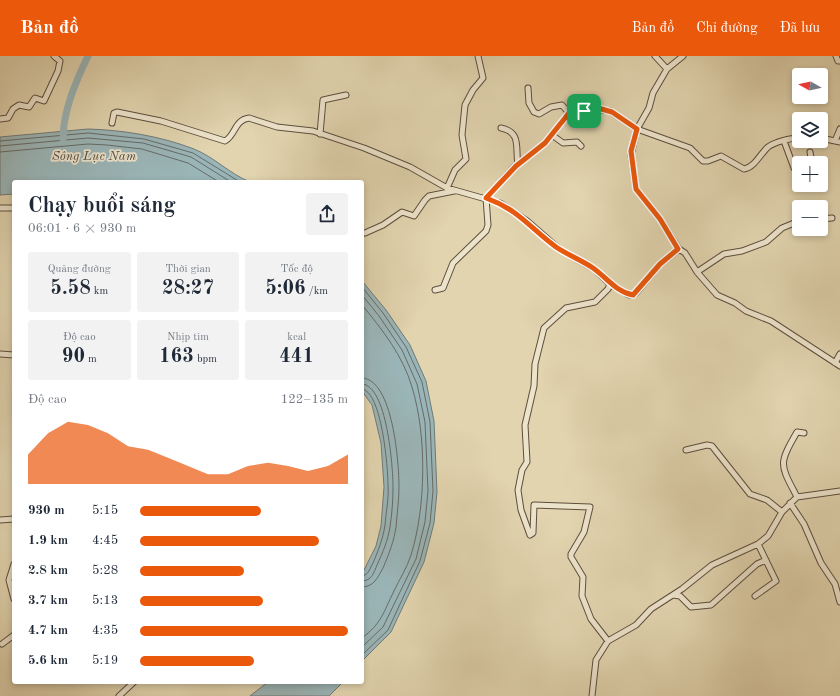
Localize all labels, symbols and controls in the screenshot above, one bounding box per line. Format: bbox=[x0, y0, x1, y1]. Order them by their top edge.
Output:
text: Bản đồ bbox=[20, 19, 79, 38]
text: Bản đồ bbox=[632, 21, 674, 35]
text: Chỉ đường bbox=[696, 21, 758, 35]
text: Đã lưu bbox=[780, 21, 820, 35]
north arrow bbox=[792, 68, 828, 104]
map controls bbox=[792, 68, 828, 236]
pin bbox=[567, 94, 601, 128]
icon: arrive bbox=[573, 100, 595, 122]
button: layers bbox=[792, 112, 828, 148]
water label: Sông Lục Nam bbox=[52, 150, 137, 163]
button: + bbox=[792, 156, 828, 192]
button: share bbox=[306, 193, 348, 235]
text: Chạy buổi sáng bbox=[28, 195, 176, 217]
button: − bbox=[792, 200, 828, 236]
text: 06:01 · 6 × 930 m bbox=[28, 222, 136, 235]
text: Quãng đường bbox=[48, 264, 111, 275]
text: Thời gian bbox=[165, 264, 211, 275]
text: Tốc độ bbox=[280, 264, 313, 275]
text: 5.58 bbox=[50, 279, 91, 299]
text: 28:27 bbox=[162, 279, 214, 299]
text: 5:06 bbox=[265, 279, 306, 299]
text: km bbox=[91, 286, 108, 297]
text: /km bbox=[306, 286, 328, 297]
text: Độ cao bbox=[63, 332, 96, 343]
text: Nhịp tim bbox=[167, 332, 209, 343]
text: kcal bbox=[287, 332, 306, 343]
text: 90 bbox=[62, 347, 85, 367]
text: 163 bbox=[159, 347, 194, 367]
text: 441 bbox=[279, 347, 314, 367]
text: m bbox=[85, 354, 97, 365]
text: bpm bbox=[194, 354, 217, 365]
text: Độ cao bbox=[28, 393, 67, 406]
text: 122–135 m bbox=[281, 393, 348, 406]
text: 930 m bbox=[28, 504, 65, 517]
text: 5:15 bbox=[92, 504, 118, 517]
text: 1.9 km bbox=[28, 534, 68, 547]
text: 4:45 bbox=[92, 534, 118, 547]
text: 2.8 km bbox=[28, 564, 68, 577]
text: 5:28 bbox=[92, 564, 118, 577]
text: 3.7 km bbox=[28, 594, 68, 607]
text: 5:13 bbox=[92, 594, 118, 607]
text: 4.7 km bbox=[28, 624, 68, 637]
text: 4:35 bbox=[92, 624, 118, 637]
text: 5.6 km bbox=[28, 654, 68, 667]
text: 5:19 bbox=[92, 654, 118, 667]

